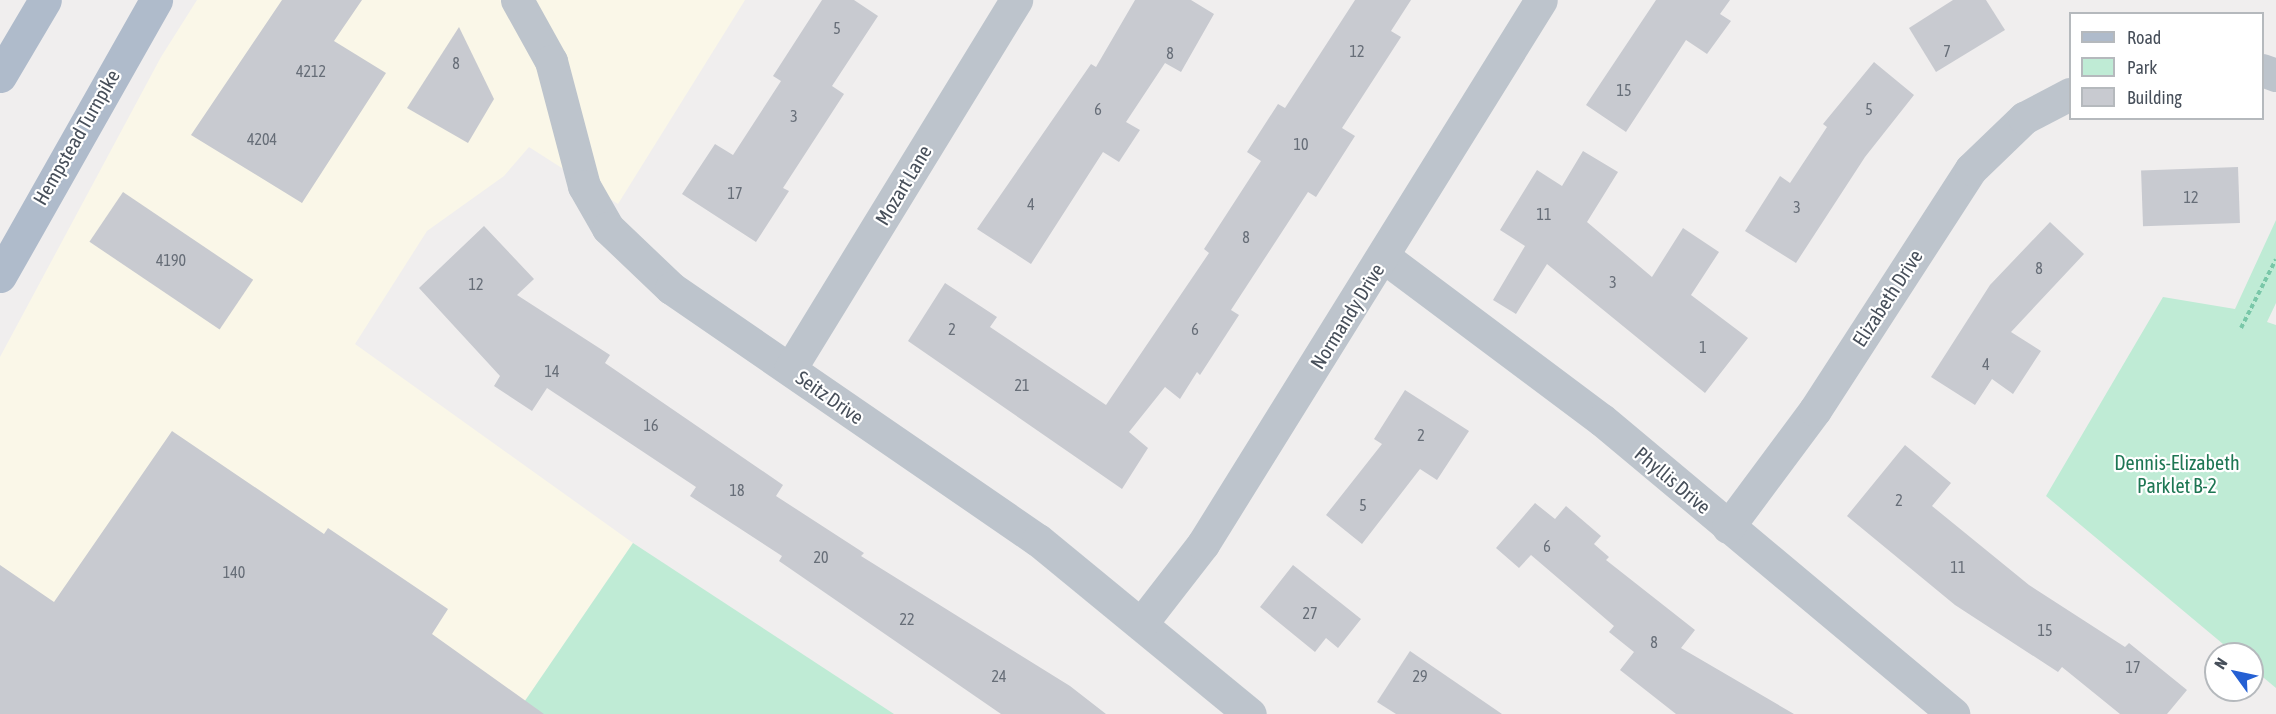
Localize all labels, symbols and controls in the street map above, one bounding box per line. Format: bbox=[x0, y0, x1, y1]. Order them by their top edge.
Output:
legend bbox=[2069, 12, 2264, 120]
house number: 5 bbox=[833, 18, 841, 38]
text: Road bbox=[2127, 27, 2161, 48]
house number: 12 bbox=[1349, 41, 1365, 61]
house number: 7 bbox=[1943, 41, 1951, 61]
house number: 8 bbox=[1166, 43, 1174, 63]
house number: 8 bbox=[452, 53, 460, 73]
text: Park bbox=[2127, 57, 2157, 78]
house number: 4212 bbox=[296, 61, 326, 81]
street label: Hempstead Turnpike bbox=[28, 65, 124, 209]
house number: 15 bbox=[1616, 80, 1632, 100]
text: Building bbox=[2127, 87, 2182, 108]
house number: 6 bbox=[1094, 99, 1102, 119]
house number: 5 bbox=[1865, 99, 1873, 119]
house number: 3 bbox=[790, 106, 798, 126]
house number: 4204 bbox=[247, 129, 277, 149]
house number: 10 bbox=[1293, 134, 1309, 154]
street label: Mozart Lane bbox=[870, 141, 936, 229]
house number: 17 bbox=[727, 183, 743, 203]
house number: 12 bbox=[2183, 187, 2199, 207]
house number: 4 bbox=[1027, 194, 1035, 214]
house number: 3 bbox=[1793, 197, 1801, 217]
house number: 11 bbox=[1536, 204, 1552, 224]
house number: 8 bbox=[1242, 227, 1250, 247]
street label: Elizabeth Drive bbox=[1847, 245, 1927, 351]
house number: 4190 bbox=[156, 250, 186, 270]
house number: 8 bbox=[2035, 258, 2043, 278]
street label: Normandy Drive bbox=[1305, 259, 1389, 373]
house number: 3 bbox=[1609, 272, 1617, 292]
house number: 12 bbox=[468, 274, 484, 294]
house number: 2 bbox=[948, 319, 956, 339]
house number: 6 bbox=[1191, 319, 1199, 339]
house number: 1 bbox=[1699, 337, 1707, 357]
house number: 4 bbox=[1982, 354, 1990, 374]
house number: 14 bbox=[544, 361, 560, 381]
street label: Seitz Drive bbox=[792, 365, 868, 429]
house number: 21 bbox=[1014, 375, 1030, 395]
house number: 16 bbox=[643, 415, 659, 435]
house number: 2 bbox=[1417, 425, 1425, 445]
street label: Phyllis Drive bbox=[1630, 441, 1716, 519]
park label: Dennis-Elizabeth Parklet B-2 bbox=[2114, 450, 2240, 497]
house number: 18 bbox=[729, 480, 745, 500]
house number: 2 bbox=[1895, 490, 1903, 510]
house number: 5 bbox=[1359, 495, 1367, 515]
house number: 6 bbox=[1543, 536, 1551, 556]
house number: 20 bbox=[813, 547, 829, 567]
house number: 11 bbox=[1950, 557, 1966, 577]
house number: 140 bbox=[223, 562, 245, 582]
house number: 27 bbox=[1302, 603, 1318, 623]
house number: 22 bbox=[899, 609, 915, 629]
house number: 15 bbox=[2037, 620, 2053, 640]
house number: 8 bbox=[1650, 632, 1658, 652]
north arrow bbox=[2204, 642, 2264, 702]
text: N bbox=[2210, 654, 2231, 672]
house number: 17 bbox=[2125, 657, 2141, 677]
house number: 24 bbox=[991, 666, 1007, 686]
house number: 29 bbox=[1412, 666, 1428, 686]

